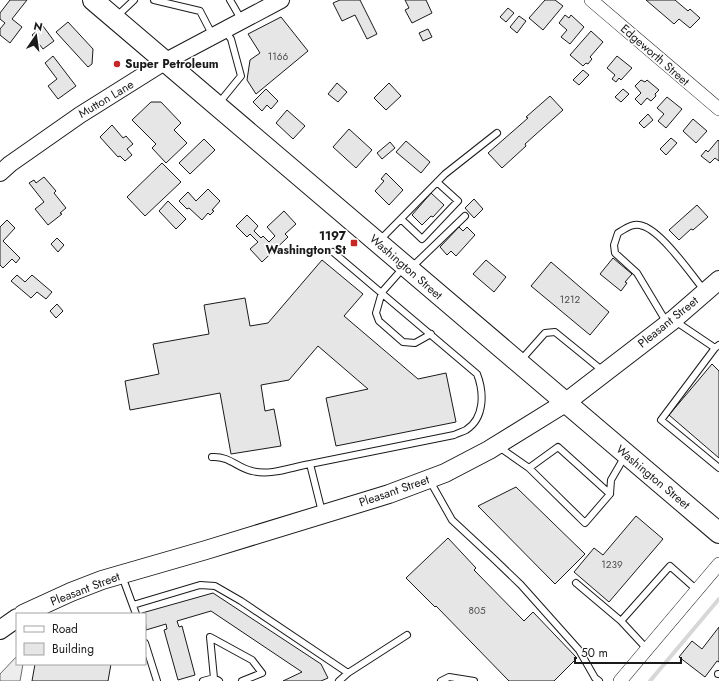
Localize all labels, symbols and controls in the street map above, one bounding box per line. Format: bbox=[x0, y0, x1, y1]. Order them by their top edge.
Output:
north arrow bbox=[16, 16, 56, 56]
text: N bbox=[32, 17, 44, 35]
street label: Edgeworth Street bbox=[617, 20, 694, 90]
house number: 1166 bbox=[268, 49, 288, 64]
place label: Super Petroleum bbox=[125, 55, 219, 73]
marker: Super Petroleum bbox=[112, 59, 122, 69]
street label: Mutton Lane bbox=[75, 75, 137, 123]
place label: 1197 Washington St bbox=[265, 227, 347, 259]
street label: Washington Street bbox=[365, 230, 447, 304]
marker: 1197 Washington St bbox=[349, 238, 359, 248]
house number: 1212 bbox=[560, 292, 580, 307]
street label: Pleasant Street bbox=[634, 292, 702, 352]
street label: Washington Street bbox=[612, 441, 694, 513]
street label: Pleasant Street bbox=[356, 471, 432, 511]
house number: 1239 bbox=[601, 557, 623, 572]
street label: Pleasant Street bbox=[48, 567, 123, 611]
house number: 805 bbox=[468, 603, 486, 618]
legend bbox=[16, 613, 146, 665]
text: Road bbox=[52, 620, 78, 638]
scale bar bbox=[575, 639, 681, 665]
text: Building bbox=[52, 640, 94, 658]
text: 50 m bbox=[581, 644, 608, 662]

